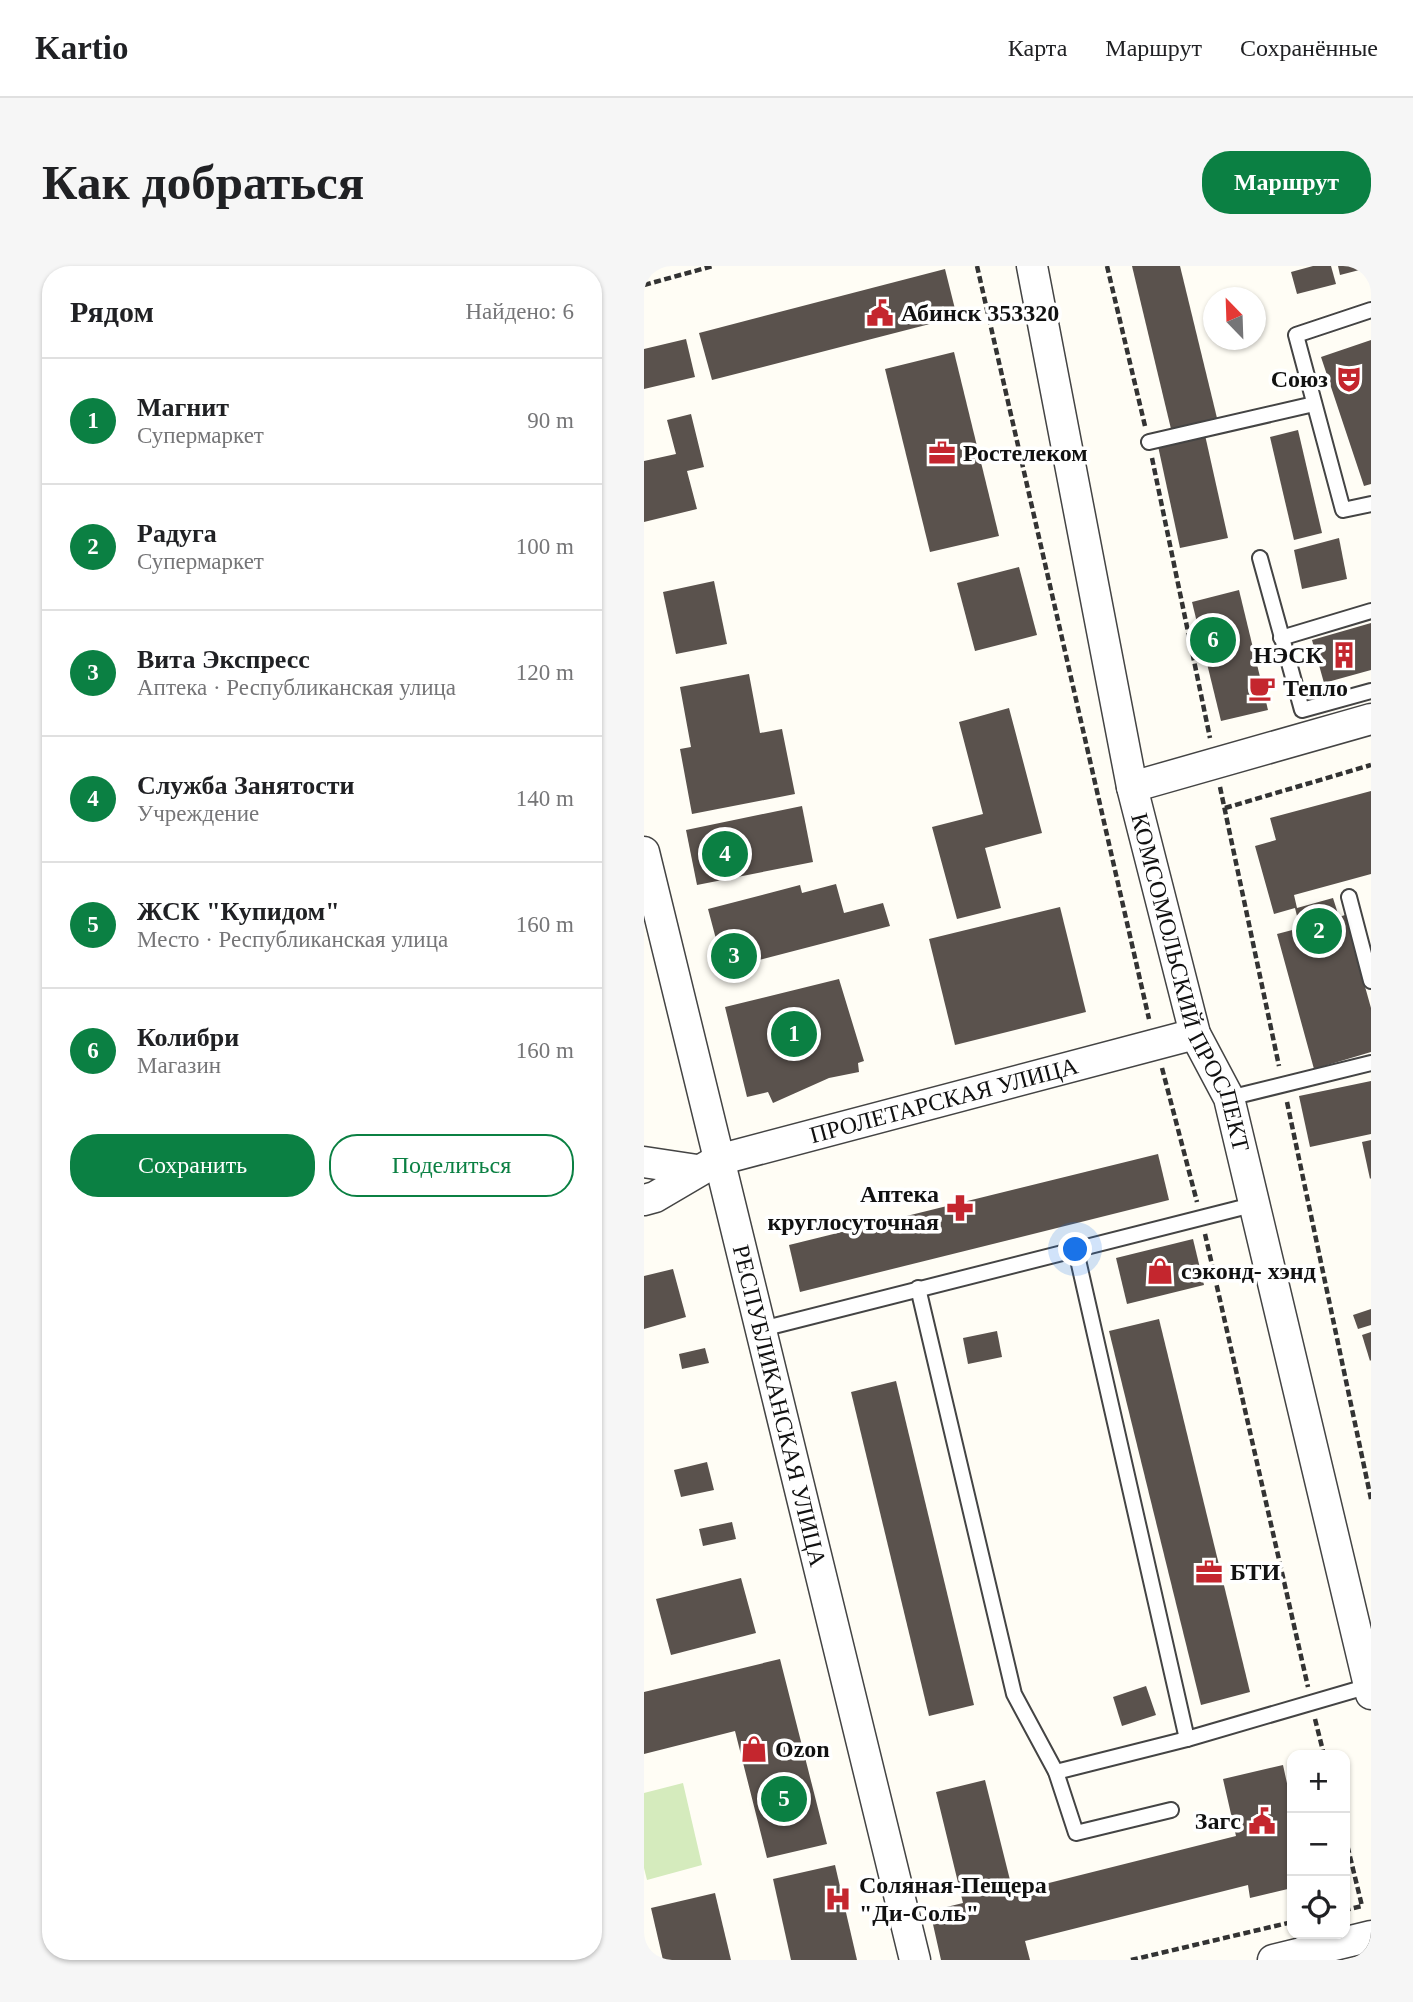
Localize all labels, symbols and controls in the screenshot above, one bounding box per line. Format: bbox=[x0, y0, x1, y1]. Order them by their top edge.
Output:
text: Kartio bbox=[35, 30, 128, 66]
text: Карта bbox=[1008, 35, 1067, 61]
text: Маршрут bbox=[1105, 35, 1202, 61]
text: Сохранённые bbox=[1240, 35, 1378, 61]
button: Маршрут bbox=[1202, 151, 1371, 214]
text: Как добраться bbox=[42, 155, 364, 210]
north arrow bbox=[1203, 287, 1266, 350]
text: Рядом bbox=[70, 295, 154, 328]
public building icon: Абинск 353320 bbox=[865, 298, 895, 328]
text: Найдено: 6 bbox=[466, 299, 574, 324]
place label: Абинск 353320 bbox=[901, 300, 1059, 326]
theatre icon: Союз bbox=[1334, 364, 1364, 394]
place label: Союз bbox=[1271, 366, 1328, 392]
text: Магнит bbox=[137, 393, 229, 422]
text: 1 bbox=[87, 408, 99, 433]
text: 90 m bbox=[527, 408, 574, 433]
text: Супермаркет bbox=[137, 423, 264, 448]
office icon: Ростелеком bbox=[927, 438, 957, 468]
place label: Ростелеком bbox=[963, 440, 1088, 466]
text: Радуга bbox=[137, 519, 217, 548]
text: 2 bbox=[87, 534, 99, 559]
text: 100 m bbox=[516, 534, 574, 559]
text: Супермаркет bbox=[137, 549, 264, 574]
pin: 6 bbox=[1190, 614, 1236, 666]
building icon: НЭСК bbox=[1329, 640, 1359, 670]
place label: НЭСК bbox=[1253, 642, 1324, 668]
text: Вита Экспресс bbox=[137, 645, 310, 674]
text: 3 bbox=[87, 660, 99, 685]
text: 120 m bbox=[516, 660, 574, 685]
cafe icon: Тепло bbox=[1247, 673, 1277, 703]
text: Аптека · Республиканская улица bbox=[137, 675, 456, 700]
place label: Тепло bbox=[1283, 675, 1348, 701]
text: Служба Занятости bbox=[137, 771, 355, 800]
text: 4 bbox=[87, 786, 99, 811]
text: 140 m bbox=[516, 786, 574, 811]
text: Учреждение bbox=[137, 801, 259, 826]
street label: КОМСОМОЛЬСКИЙ ПРОСПЕКТ bbox=[1126, 810, 1254, 1154]
pin: 4 bbox=[702, 828, 748, 880]
text: ЖСК "Купидом" bbox=[137, 897, 340, 926]
pin: 2 bbox=[1296, 905, 1342, 957]
text: 5 bbox=[87, 912, 99, 937]
text: 160 m bbox=[516, 912, 574, 937]
text: Место · Республиканская улица bbox=[137, 927, 448, 952]
pin: 3 bbox=[711, 930, 757, 982]
pin: 1 bbox=[771, 1008, 817, 1060]
text: Колибри bbox=[137, 1023, 239, 1052]
text: 6 bbox=[87, 1038, 99, 1063]
text: 160 m bbox=[516, 1038, 574, 1063]
street label: ПРОЛЕТАРСКАЯ УЛИЦА bbox=[807, 1052, 1081, 1148]
text: Магазин bbox=[137, 1053, 221, 1078]
button: Сохранить bbox=[70, 1134, 315, 1197]
button: Поделиться bbox=[329, 1134, 574, 1197]
place label: Аптека круглосуточная bbox=[767, 1181, 939, 1235]
pharmacy icon: Аптека круглосуточная bbox=[945, 1193, 975, 1223]
your location bbox=[1058, 1232, 1092, 1266]
street label: РЕСПУБЛИКАНСКАЯ УЛИЦА bbox=[728, 1242, 831, 1570]
shop icon: сэконд- хэнд bbox=[1145, 1256, 1175, 1286]
place label: сэконд- хэнд bbox=[1181, 1258, 1316, 1284]
office icon: БТИ bbox=[1194, 1557, 1224, 1587]
place label: БТИ bbox=[1230, 1559, 1281, 1585]
shop icon: Ozon bbox=[739, 1734, 769, 1764]
place label: Ozon bbox=[775, 1736, 830, 1762]
map controls bbox=[1287, 1750, 1350, 1939]
button: + bbox=[1287, 1750, 1350, 1813]
pin: 5 bbox=[761, 1773, 807, 1825]
public building icon: Загс bbox=[1247, 1806, 1277, 1836]
place label: Загс bbox=[1195, 1808, 1241, 1834]
button: − bbox=[1287, 1813, 1350, 1876]
place label: Соляная-Пещера "Ди-Соль" bbox=[859, 1872, 1047, 1926]
button: locate bbox=[1287, 1876, 1350, 1939]
hospital icon: Соляная-Пещера "Ди-Соль" bbox=[823, 1884, 853, 1914]

